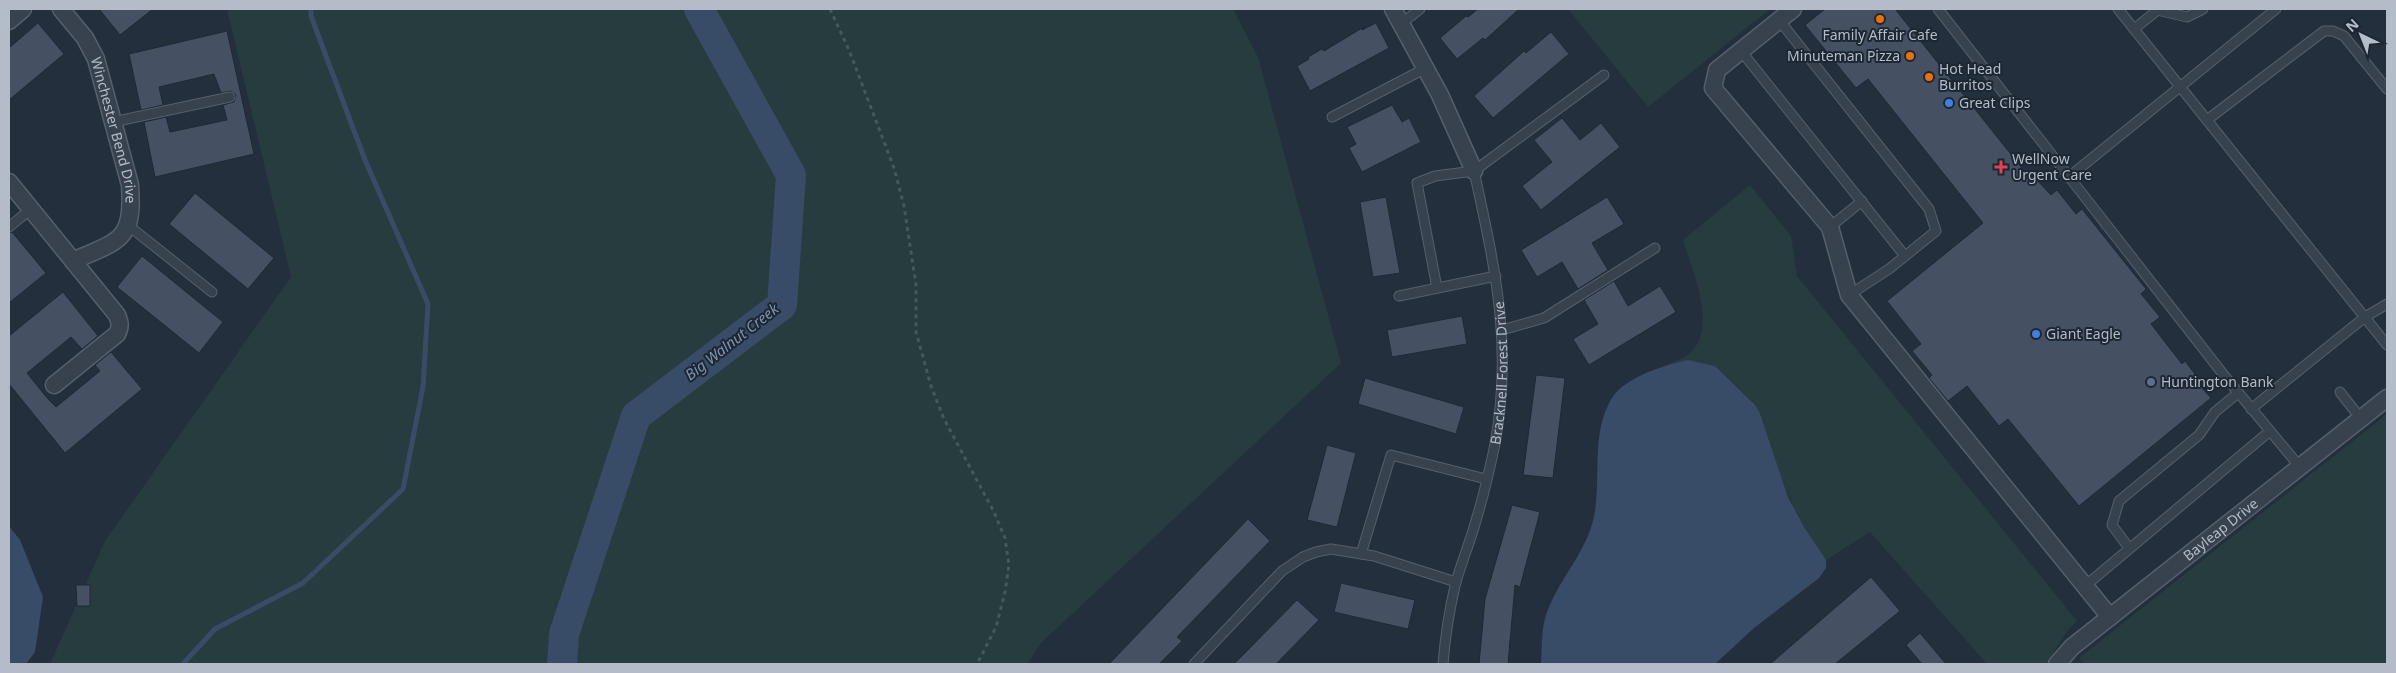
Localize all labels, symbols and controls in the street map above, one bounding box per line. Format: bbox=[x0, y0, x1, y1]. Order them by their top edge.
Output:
north arrow bbox=[2336, 10, 2386, 60]
marker: Family Affair Cafe bbox=[1874, 13, 1886, 25]
text: N bbox=[2341, 14, 2362, 36]
place label: Family Affair Cafe bbox=[1822, 25, 1938, 44]
place label: Minuteman Pizza bbox=[1787, 46, 1900, 65]
marker: Minuteman Pizza bbox=[1904, 50, 1916, 62]
street label: Winchester Bend Drive bbox=[87, 55, 141, 204]
place label: Hot Head Burritos bbox=[1939, 59, 2001, 94]
marker: Hot Head Burritos bbox=[1923, 71, 1935, 83]
place label: Great Clips bbox=[1959, 93, 2031, 112]
marker: Great Clips bbox=[1943, 97, 1955, 109]
place label: WellNow Urgent Care bbox=[2012, 149, 2092, 184]
marker: WellNow Urgent Care bbox=[1994, 160, 2008, 174]
water label: Big Walnut Creek bbox=[681, 298, 783, 384]
street label: Bracknell Forest Drive bbox=[1485, 300, 1511, 446]
place label: Giant Eagle bbox=[2046, 324, 2121, 343]
marker: Giant Eagle bbox=[2030, 328, 2042, 340]
place label: Huntington Bank bbox=[2161, 372, 2274, 391]
marker: Huntington Bank bbox=[2145, 376, 2157, 388]
street label: Bayleap Drive bbox=[2179, 494, 2262, 565]

